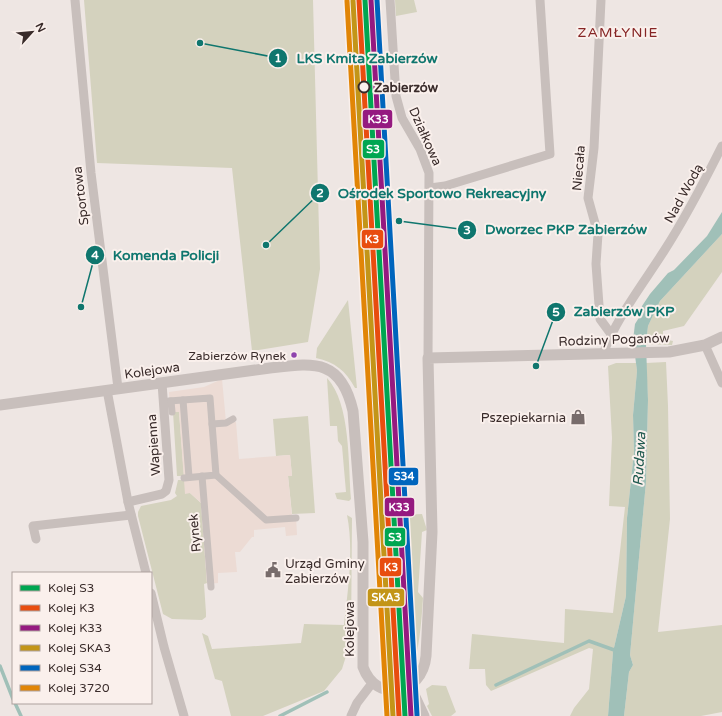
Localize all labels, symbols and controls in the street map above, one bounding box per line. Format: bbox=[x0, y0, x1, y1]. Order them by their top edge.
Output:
north arrow bbox=[12, 12, 52, 52]
text: N bbox=[33, 21, 48, 35]
district label: ZAMŁYNIE bbox=[578, 24, 658, 41]
callout: LKS Kmita Zabierzów bbox=[268, 45, 445, 71]
text: LKS Kmita Zabierzów bbox=[296, 50, 438, 67]
text: 1 bbox=[274, 51, 282, 65]
marker: Zabierzów bbox=[357, 80, 371, 94]
place label: Zabierzów bbox=[374, 80, 439, 96]
street label: Działkowa bbox=[405, 105, 445, 168]
line badge: K33 bbox=[362, 109, 393, 129]
text: K33 bbox=[367, 113, 389, 126]
line badge: S3 bbox=[362, 139, 385, 159]
text: S3 bbox=[366, 143, 380, 156]
street label: Niecała bbox=[569, 145, 589, 192]
street label: Nad Wodą bbox=[661, 161, 707, 226]
street label: Sportowa bbox=[69, 166, 93, 226]
callout: Ośrodek Sportowo Rekreacyjny bbox=[310, 180, 555, 206]
text: Ośrodek Sportowo Rekreacyjny bbox=[338, 185, 547, 202]
text: 2 bbox=[316, 186, 324, 200]
callout: Dworzec PKP Zabierzów bbox=[457, 217, 656, 243]
text: Dworzec PKP Zabierzów bbox=[485, 221, 647, 238]
text: 3 bbox=[463, 223, 471, 237]
line badge: K3 bbox=[361, 229, 384, 249]
text: K3 bbox=[365, 233, 379, 246]
callout: Komenda Policji bbox=[85, 242, 227, 268]
text: Komenda Policji bbox=[113, 247, 219, 264]
text: 4 bbox=[91, 248, 99, 262]
callout: Zabierzów PKP bbox=[546, 299, 683, 325]
text: Zabierzów PKP bbox=[574, 303, 675, 320]
text: 5 bbox=[552, 305, 560, 319]
street label: Rodziny Poganów bbox=[558, 330, 670, 350]
place label: Zabierzów Rynek bbox=[188, 349, 286, 363]
marker: Zabierzów Rynek bbox=[289, 350, 299, 360]
street label: Kolejowa bbox=[123, 359, 181, 383]
shop icon: Pszepiekarnia bbox=[569, 408, 587, 426]
place label: Pszepiekarnia bbox=[481, 410, 566, 426]
street label: Wapienna bbox=[144, 414, 164, 476]
water label: Rudawa bbox=[630, 431, 649, 486]
line badge: S34 bbox=[388, 467, 419, 486]
text: S34 bbox=[394, 470, 414, 483]
line badge: K33 bbox=[384, 497, 415, 517]
text: K33 bbox=[388, 501, 410, 514]
street label: Rynek bbox=[185, 513, 205, 553]
line badge: S3 bbox=[384, 527, 406, 547]
text: S3 bbox=[388, 531, 402, 544]
place label: Urząd Gminy Zabierzów bbox=[285, 556, 365, 587]
line badge: K3 bbox=[379, 557, 402, 577]
public building icon: Urząd Gminy Zabierzów bbox=[264, 561, 282, 579]
text: K3 bbox=[384, 561, 398, 574]
legend bbox=[12, 572, 152, 704]
text: Kolej S3 bbox=[48, 581, 94, 595]
line badge: SKA3 bbox=[367, 588, 405, 607]
text: SKA3 bbox=[371, 591, 401, 604]
text: Kolej K3 bbox=[48, 601, 95, 615]
street label: Kolejowa bbox=[342, 601, 358, 657]
text: Kolej K33 bbox=[48, 621, 102, 635]
text: Kolej SKA3 bbox=[48, 641, 111, 655]
text: Kolej S34 bbox=[48, 661, 102, 675]
text: Kolej 3720 bbox=[48, 681, 110, 695]

